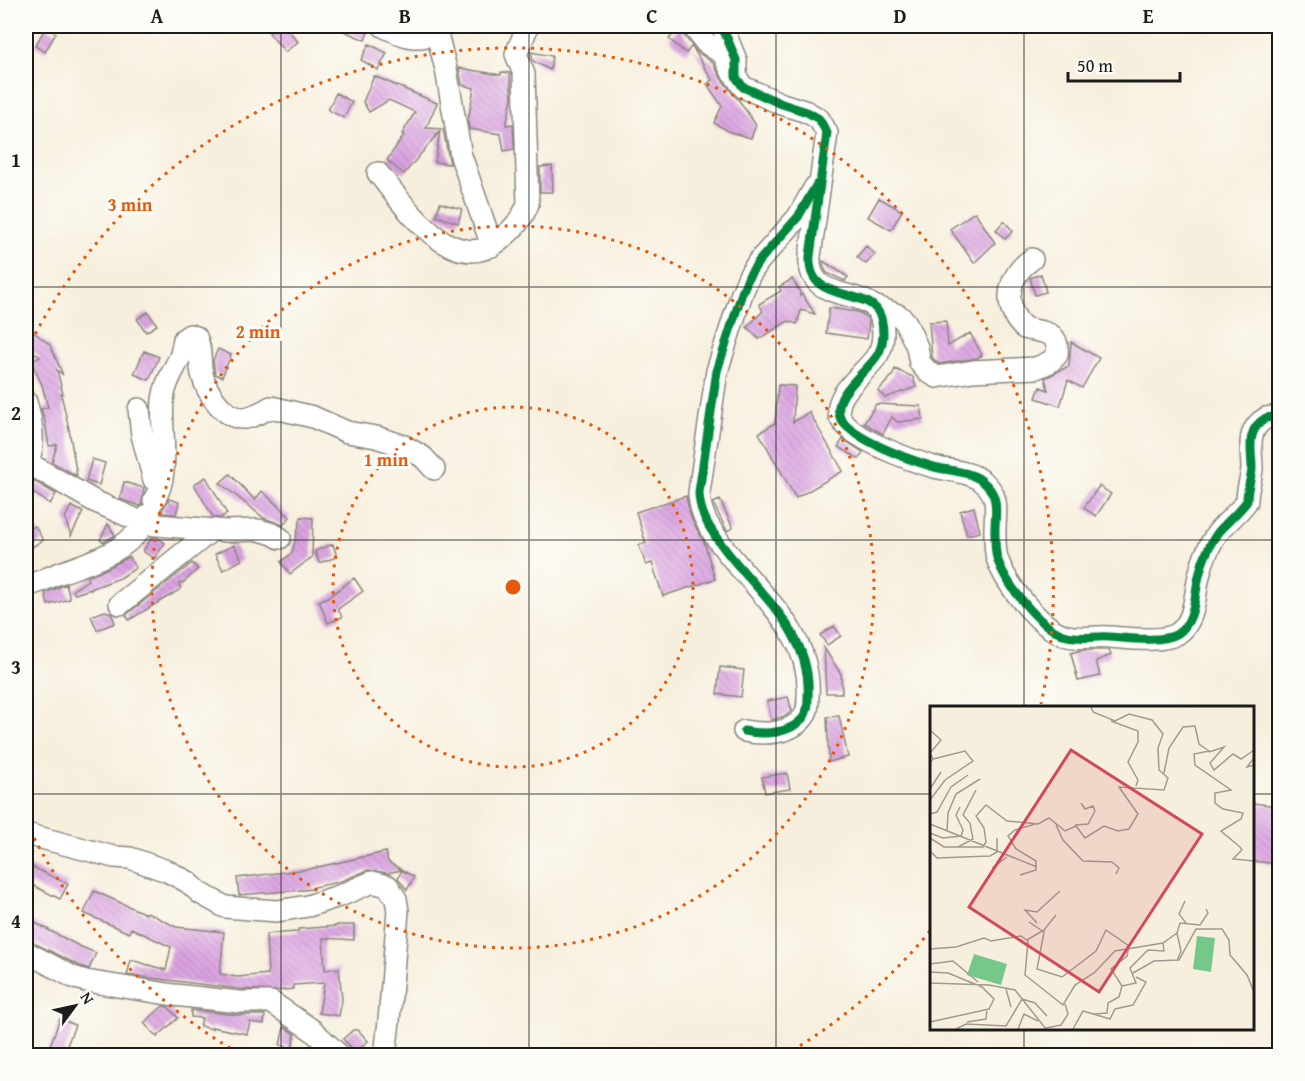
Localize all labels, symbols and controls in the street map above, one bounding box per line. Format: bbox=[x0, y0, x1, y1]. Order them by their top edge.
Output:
text: A bbox=[151, 1, 164, 30]
text: B bbox=[399, 1, 411, 30]
text: C bbox=[646, 1, 658, 30]
text: D bbox=[893, 1, 907, 30]
text: E bbox=[1143, 1, 1154, 30]
scale bar bbox=[1068, 45, 1180, 83]
text: 50 m bbox=[1077, 52, 1113, 79]
text: 1 bbox=[11, 145, 21, 174]
text: 3 min bbox=[108, 191, 153, 218]
text: 2 min bbox=[236, 318, 281, 345]
text: 2 bbox=[11, 398, 21, 427]
text: 1 min bbox=[364, 446, 409, 473]
centre of rings bbox=[503, 577, 523, 597]
text: 3 bbox=[11, 652, 21, 681]
inset map bbox=[930, 706, 1254, 1030]
text: 4 bbox=[11, 906, 21, 935]
north arrow bbox=[45, 976, 105, 1036]
text: N bbox=[75, 987, 101, 1009]

